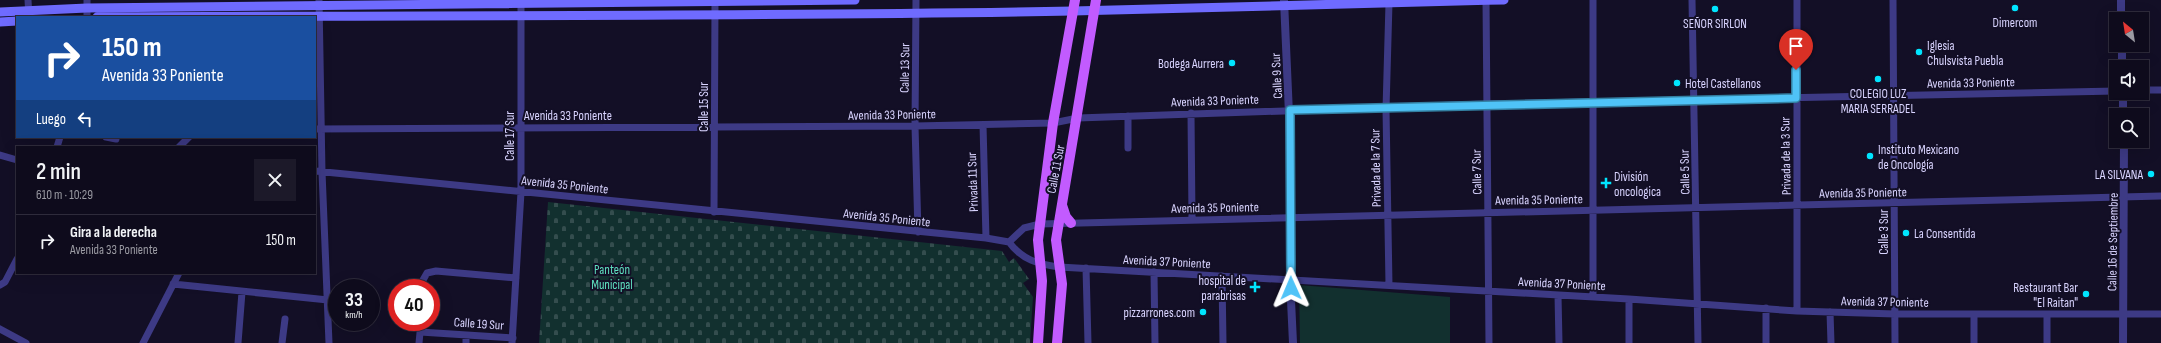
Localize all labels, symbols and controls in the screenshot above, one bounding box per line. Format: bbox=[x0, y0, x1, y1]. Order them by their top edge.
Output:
marker: Dimercom bbox=[2010, 3, 2020, 13]
marker: SEÑOR SIRLON bbox=[1710, 4, 1720, 14]
north arrow bbox=[2109, 12, 2149, 52]
map controls bbox=[2109, 12, 2149, 148]
place label: Dimercom bbox=[1993, 15, 2037, 31]
place label: SEÑOR SIRLON bbox=[1683, 16, 1747, 32]
pin bbox=[1779, 29, 1813, 70]
text: 150 m bbox=[102, 31, 162, 64]
icon: right bbox=[36, 32, 88, 84]
icon: arrive bbox=[1785, 35, 1807, 57]
place label: Iglesia Chulsvista Puebla bbox=[1927, 38, 2003, 69]
street label: Calle 13 Sur bbox=[897, 43, 913, 93]
marker: Iglesia Chulsvista Puebla bbox=[1914, 47, 1924, 57]
street label: Calle 9 Sur bbox=[1268, 52, 1286, 99]
place label: Bodega Aurrera bbox=[1158, 56, 1224, 72]
marker: Bodega Aurrera bbox=[1227, 58, 1237, 68]
button: sound bbox=[2109, 60, 2149, 100]
text: Avenida 33 Poniente bbox=[102, 65, 224, 86]
marker: COLEGIO LUZ MARIA SERRADEL bbox=[1873, 74, 1883, 84]
street label: Avenida 33 Poniente bbox=[1926, 74, 2015, 92]
place label: Hotel Castellanos bbox=[1685, 76, 1761, 92]
marker: Hotel Castellanos bbox=[1672, 78, 1682, 88]
street label: Calle 15 Sur bbox=[696, 82, 712, 132]
place label: COLEGIO LUZ MARIA SERRADEL bbox=[1841, 86, 1915, 117]
street label: Avenida 33 Poniente bbox=[1170, 91, 1259, 111]
street label: Avenida 33 Poniente bbox=[847, 106, 936, 124]
icon: left bbox=[74, 108, 96, 130]
street label: Avenida 33 Poniente bbox=[523, 108, 612, 124]
button: search bbox=[2109, 108, 2149, 148]
text: Luego bbox=[36, 110, 66, 129]
street label: Calle 17 Sur bbox=[502, 111, 518, 161]
street label: Privada de la 3 Sur bbox=[1777, 116, 1795, 195]
street label: Privada de la 7 Sur bbox=[1367, 128, 1385, 207]
place label: Instituto Mexicano de Oncología bbox=[1878, 142, 1959, 173]
street label: Calle 11 Sur bbox=[1043, 143, 1069, 195]
street label: Calle 7 Sur bbox=[1469, 149, 1485, 195]
street label: Calle 5 Sur bbox=[1677, 149, 1693, 195]
marker: Instituto Mexicano de Oncología bbox=[1865, 151, 1875, 161]
street label: Privada 11 Sur bbox=[964, 152, 982, 212]
text: 2 min bbox=[36, 157, 81, 186]
button: close bbox=[254, 159, 296, 201]
place label: LA SILVANA bbox=[2095, 167, 2143, 183]
place label: División oncologica bbox=[1614, 169, 1661, 200]
marker: LA SILVANA bbox=[2146, 169, 2156, 179]
street label: Avenida 35 Poniente bbox=[520, 172, 609, 198]
marker: División oncologica bbox=[1601, 178, 1611, 188]
street label: Avenida 35 Poniente bbox=[1818, 184, 1907, 202]
text: 610 m · 10:29 bbox=[36, 187, 93, 203]
street label: Avenida 35 Poniente bbox=[1494, 191, 1583, 209]
street label: Calle 16 de Septiembre bbox=[2104, 193, 2122, 291]
street label: Avenida 35 Poniente bbox=[1170, 199, 1259, 217]
street label: Avenida 35 Poniente bbox=[842, 205, 931, 231]
street label: Calle 3 Sur bbox=[1876, 209, 1892, 255]
text: Gira a la derecha bbox=[70, 223, 157, 242]
place label: La Consentida bbox=[1914, 226, 1975, 242]
marker: La Consentida bbox=[1901, 228, 1911, 238]
icon: right bbox=[36, 230, 58, 252]
text: 150 m bbox=[266, 231, 296, 250]
text: Avenida 33 Poniente bbox=[70, 242, 158, 258]
street label: Avenida 37 Poniente bbox=[1122, 252, 1211, 272]
park label: Panteón Municipal bbox=[591, 262, 633, 293]
position arrow bbox=[1270, 267, 1312, 309]
place label: hospital de parabrisas bbox=[1199, 273, 1246, 304]
street label: Avenida 37 Poniente bbox=[1517, 274, 1606, 294]
speed limit sign: 40 bbox=[388, 279, 440, 331]
place label: Restaurant Bar "El Raitan" bbox=[2013, 280, 2078, 311]
marker: hospital de parabrisas bbox=[1249, 281, 1261, 293]
text: 33 bbox=[345, 288, 363, 312]
marker: Restaurant Bar "El Raitan" bbox=[2081, 289, 2091, 299]
street label: Avenida 37 Poniente bbox=[1840, 293, 1929, 311]
place label: pizzarrones.com bbox=[1124, 305, 1195, 321]
marker: pizzarrones.com bbox=[1198, 307, 1208, 317]
text: km/h bbox=[345, 309, 363, 321]
street label: Calle 19 Sur bbox=[453, 314, 505, 334]

